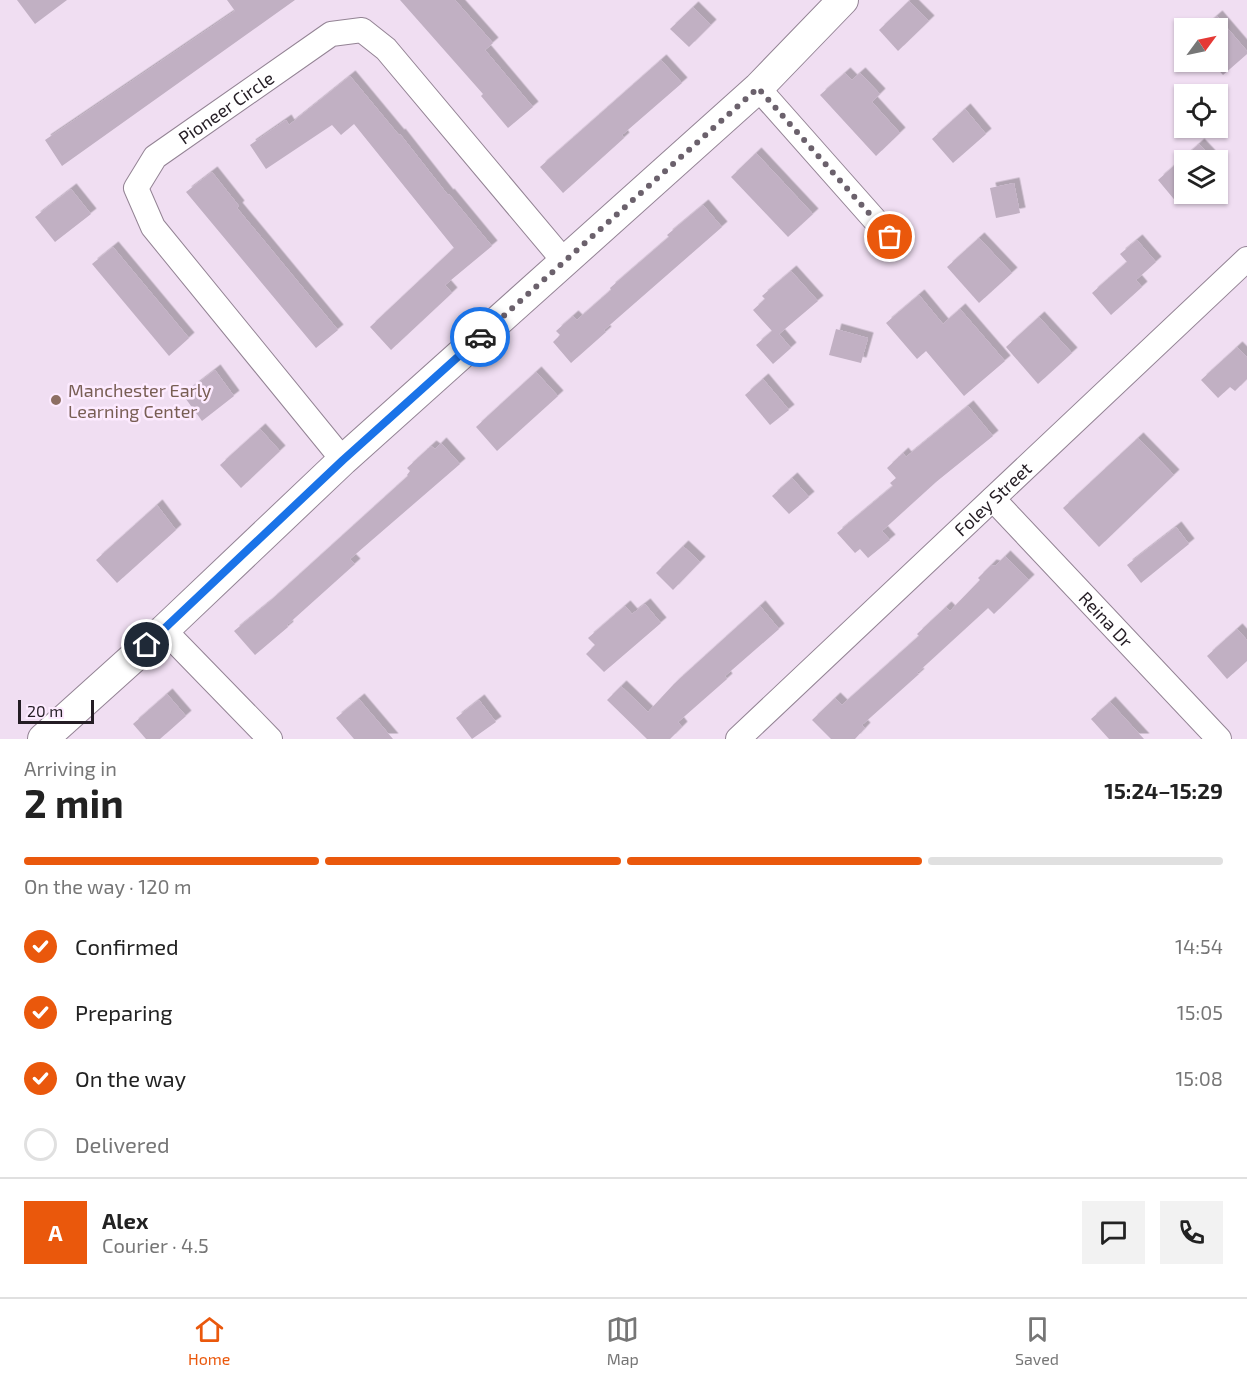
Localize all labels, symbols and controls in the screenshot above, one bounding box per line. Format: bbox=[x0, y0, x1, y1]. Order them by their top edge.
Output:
north arrow bbox=[1174, 18, 1228, 72]
map controls bbox=[1174, 18, 1228, 204]
street label: Pioneer Circle bbox=[174, 67, 278, 148]
button: locate bbox=[1174, 84, 1228, 138]
button: layers bbox=[1174, 150, 1228, 204]
pin bbox=[864, 211, 915, 262]
icon: bag bbox=[873, 220, 906, 253]
courier bbox=[450, 307, 510, 367]
icon: car bbox=[464, 321, 497, 354]
place label: Manchester Early Learning Center bbox=[68, 379, 212, 422]
marker: Manchester Early Learning Center bbox=[49, 393, 63, 407]
street label: Foley Street bbox=[949, 457, 1036, 540]
street label: Reina Dr bbox=[1075, 587, 1138, 652]
pin bbox=[121, 619, 172, 670]
icon: home bbox=[130, 628, 163, 661]
scale bar bbox=[18, 697, 94, 724]
text: 20 m bbox=[27, 701, 63, 720]
text: Arriving in bbox=[24, 756, 117, 780]
text: 15:24–15:29 bbox=[1104, 777, 1223, 803]
text: 2 min bbox=[24, 779, 124, 826]
text: On the way · 120 m bbox=[24, 874, 192, 898]
icon: check bbox=[24, 930, 57, 963]
text: Confirmed bbox=[75, 933, 179, 959]
text: 14:54 bbox=[1175, 934, 1223, 958]
icon: check bbox=[24, 996, 57, 1029]
text: Preparing bbox=[75, 999, 173, 1025]
text: 15:05 bbox=[1177, 1000, 1223, 1024]
icon: check bbox=[24, 1062, 57, 1095]
text: On the way bbox=[75, 1065, 186, 1091]
text: 15:08 bbox=[1175, 1066, 1223, 1090]
text: Delivered bbox=[75, 1131, 170, 1157]
button: chat bbox=[1082, 1201, 1145, 1264]
button: phone bbox=[1160, 1201, 1223, 1264]
text: Alex bbox=[102, 1207, 148, 1233]
text: A bbox=[48, 1219, 63, 1245]
text: Courier · 4.5 bbox=[102, 1233, 209, 1257]
tab: Home bbox=[188, 1313, 230, 1368]
tab: Map bbox=[606, 1313, 639, 1368]
tab: Saved bbox=[1015, 1313, 1059, 1368]

